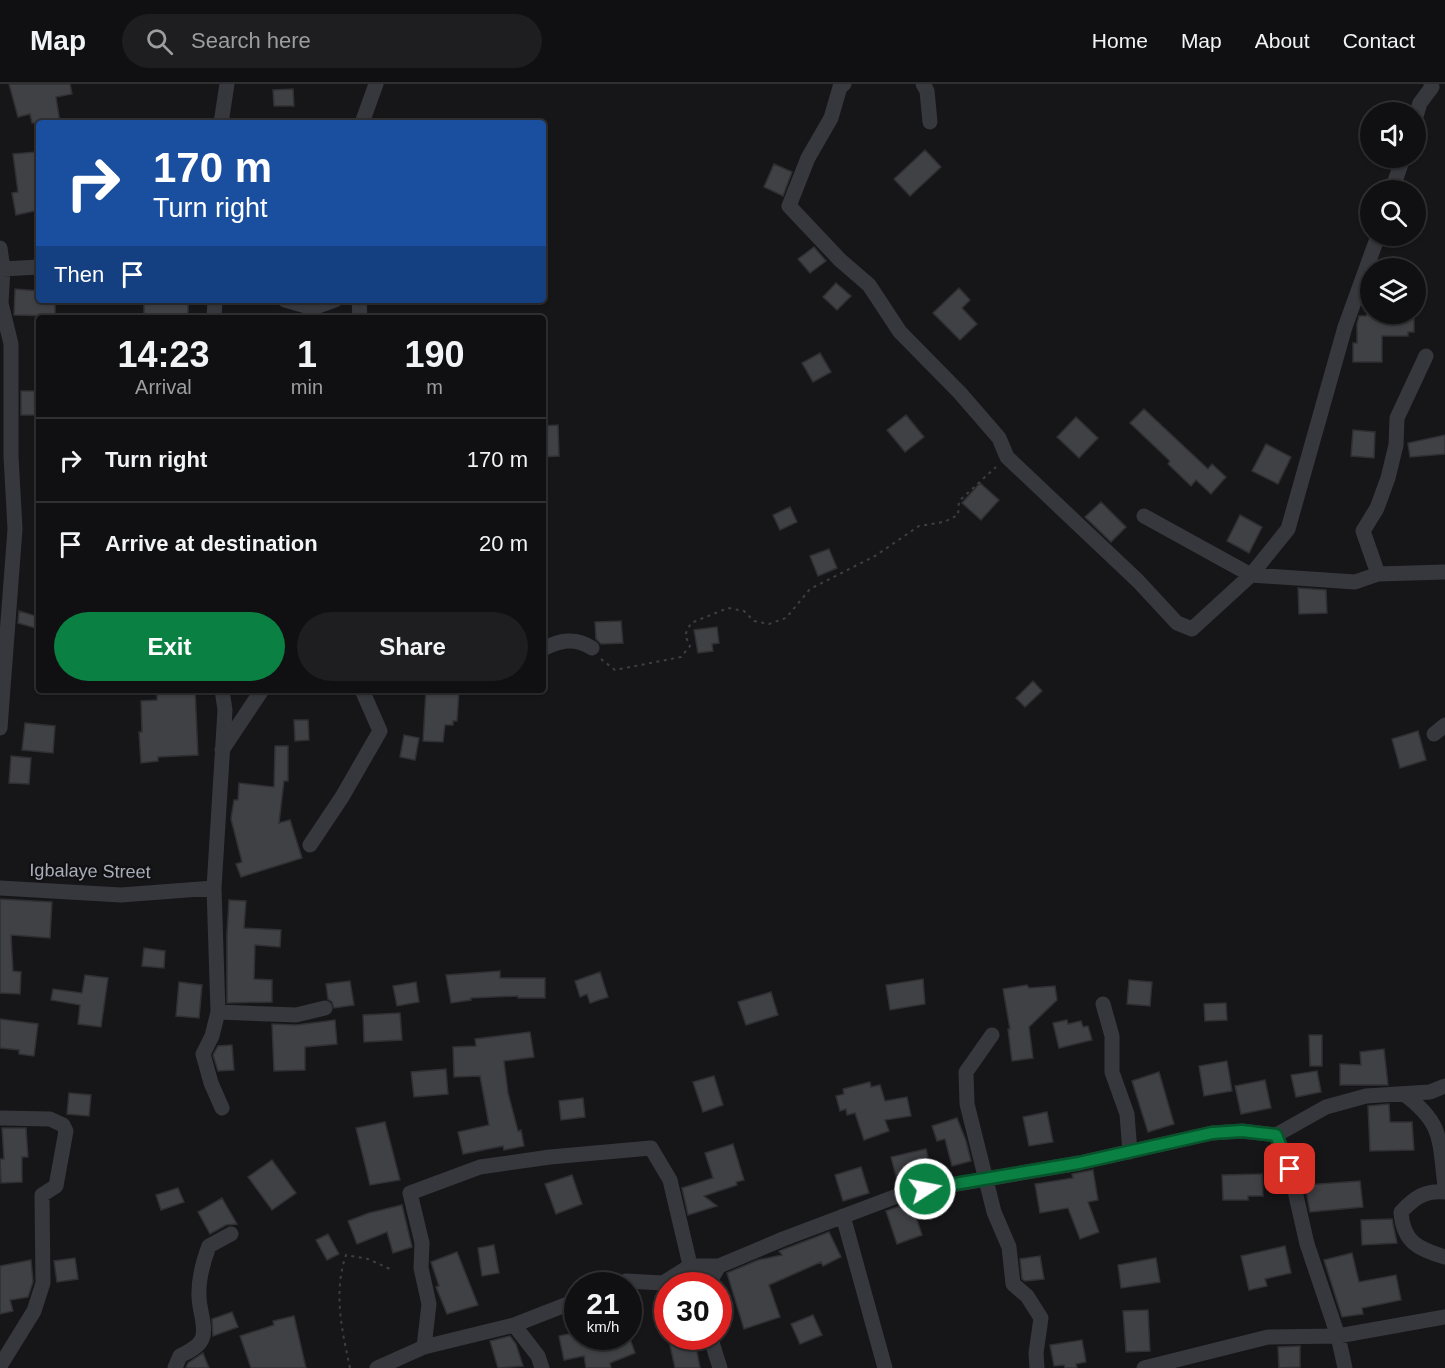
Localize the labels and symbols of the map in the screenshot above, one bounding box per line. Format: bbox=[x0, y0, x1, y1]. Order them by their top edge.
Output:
street label: Igbalaye Street bbox=[29, 860, 151, 882]
pin bbox=[1264, 1143, 1315, 1194]
position arrow bbox=[893, 1157, 957, 1221]
speed limit sign: 30 bbox=[654, 1272, 732, 1350]

